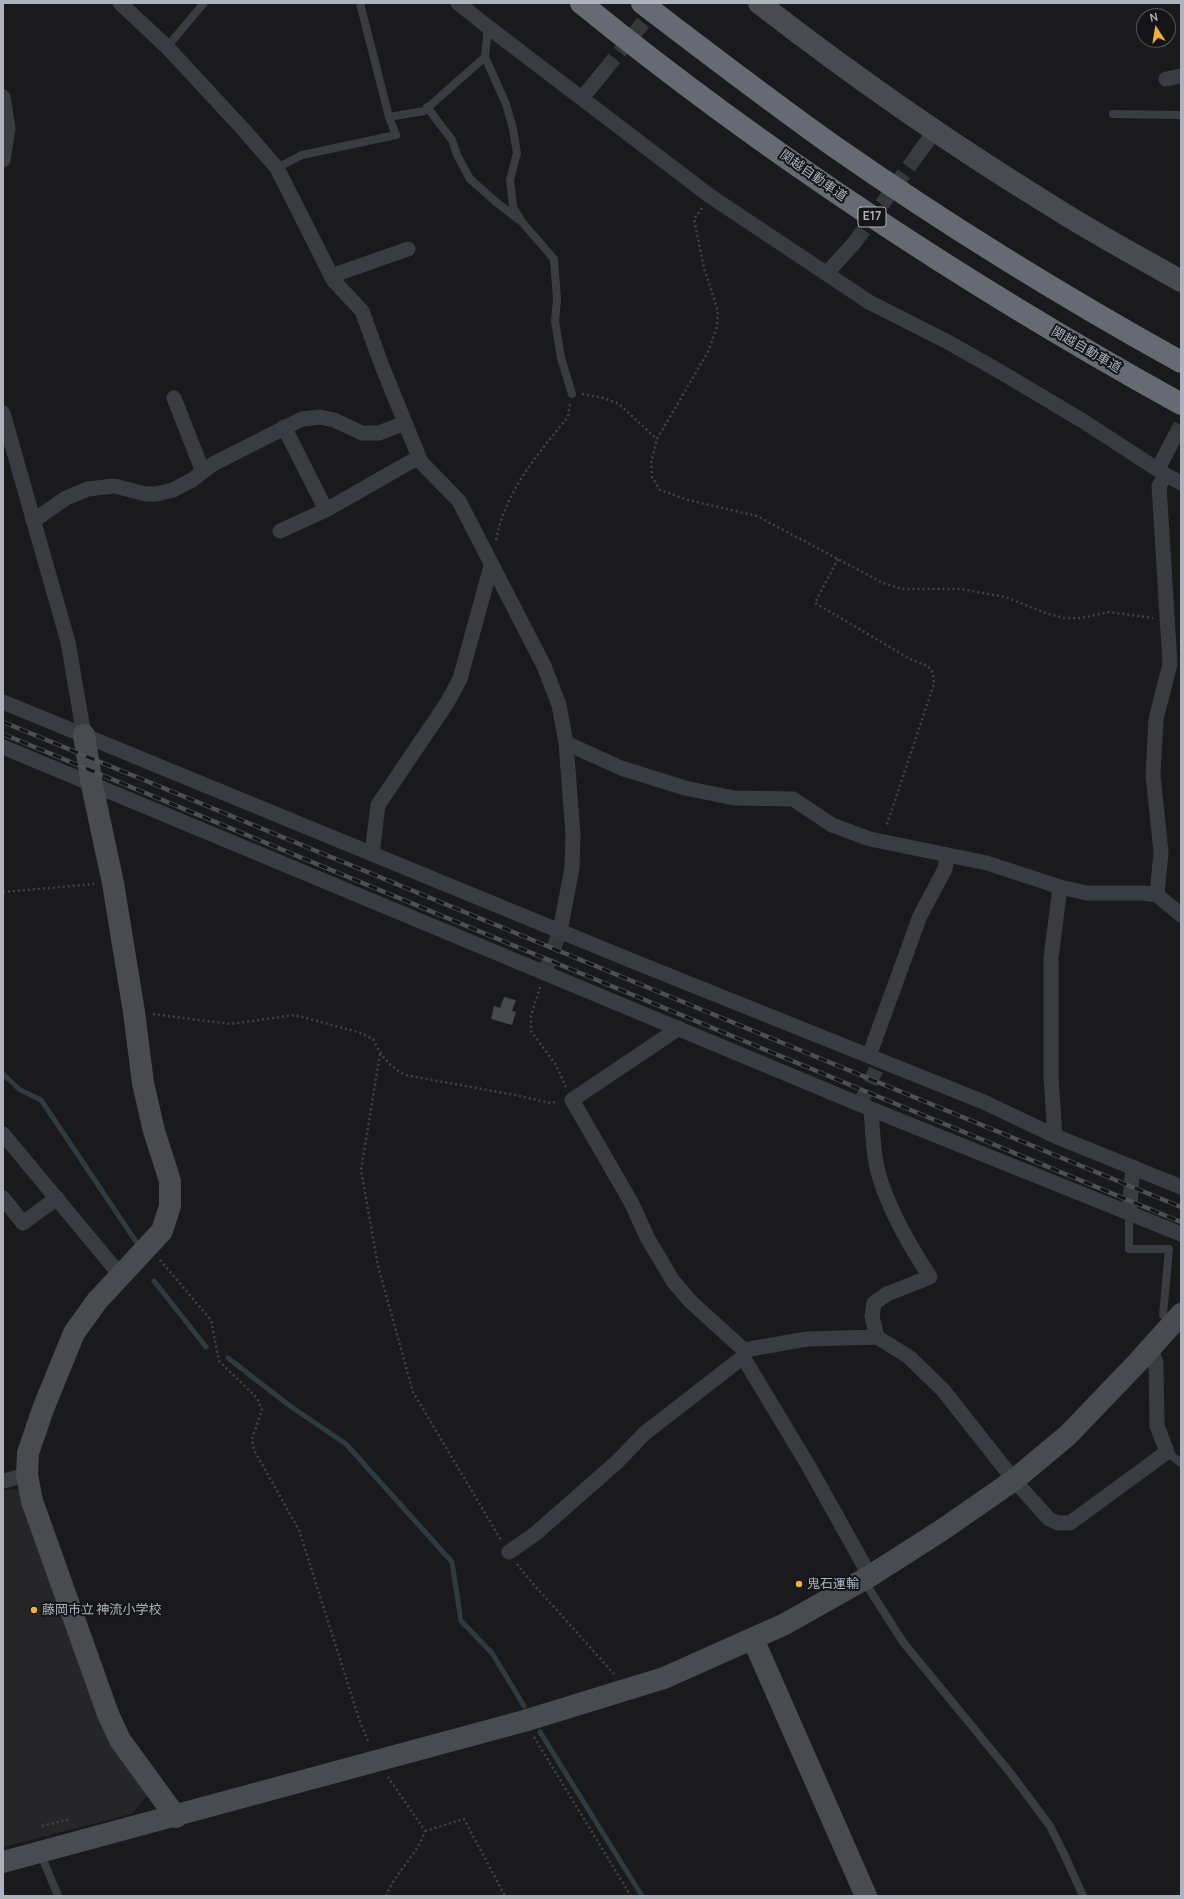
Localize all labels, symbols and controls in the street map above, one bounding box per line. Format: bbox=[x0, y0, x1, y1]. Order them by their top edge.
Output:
north arrow bbox=[1136, 8, 1176, 48]
text: N bbox=[1148, 9, 1159, 25]
street label: 関越自動車道 bbox=[777, 147, 849, 205]
road number: E17 bbox=[858, 207, 886, 227]
street label: 関越自動車道 bbox=[1048, 324, 1124, 376]
place label: 鬼石運輸 bbox=[807, 1576, 859, 1592]
marker: 鬼石運輸 bbox=[794, 1579, 804, 1589]
place label: 藤岡市立 神流小学校 bbox=[42, 1602, 162, 1618]
marker: 藤岡市立 神流小学校 bbox=[29, 1605, 39, 1615]

